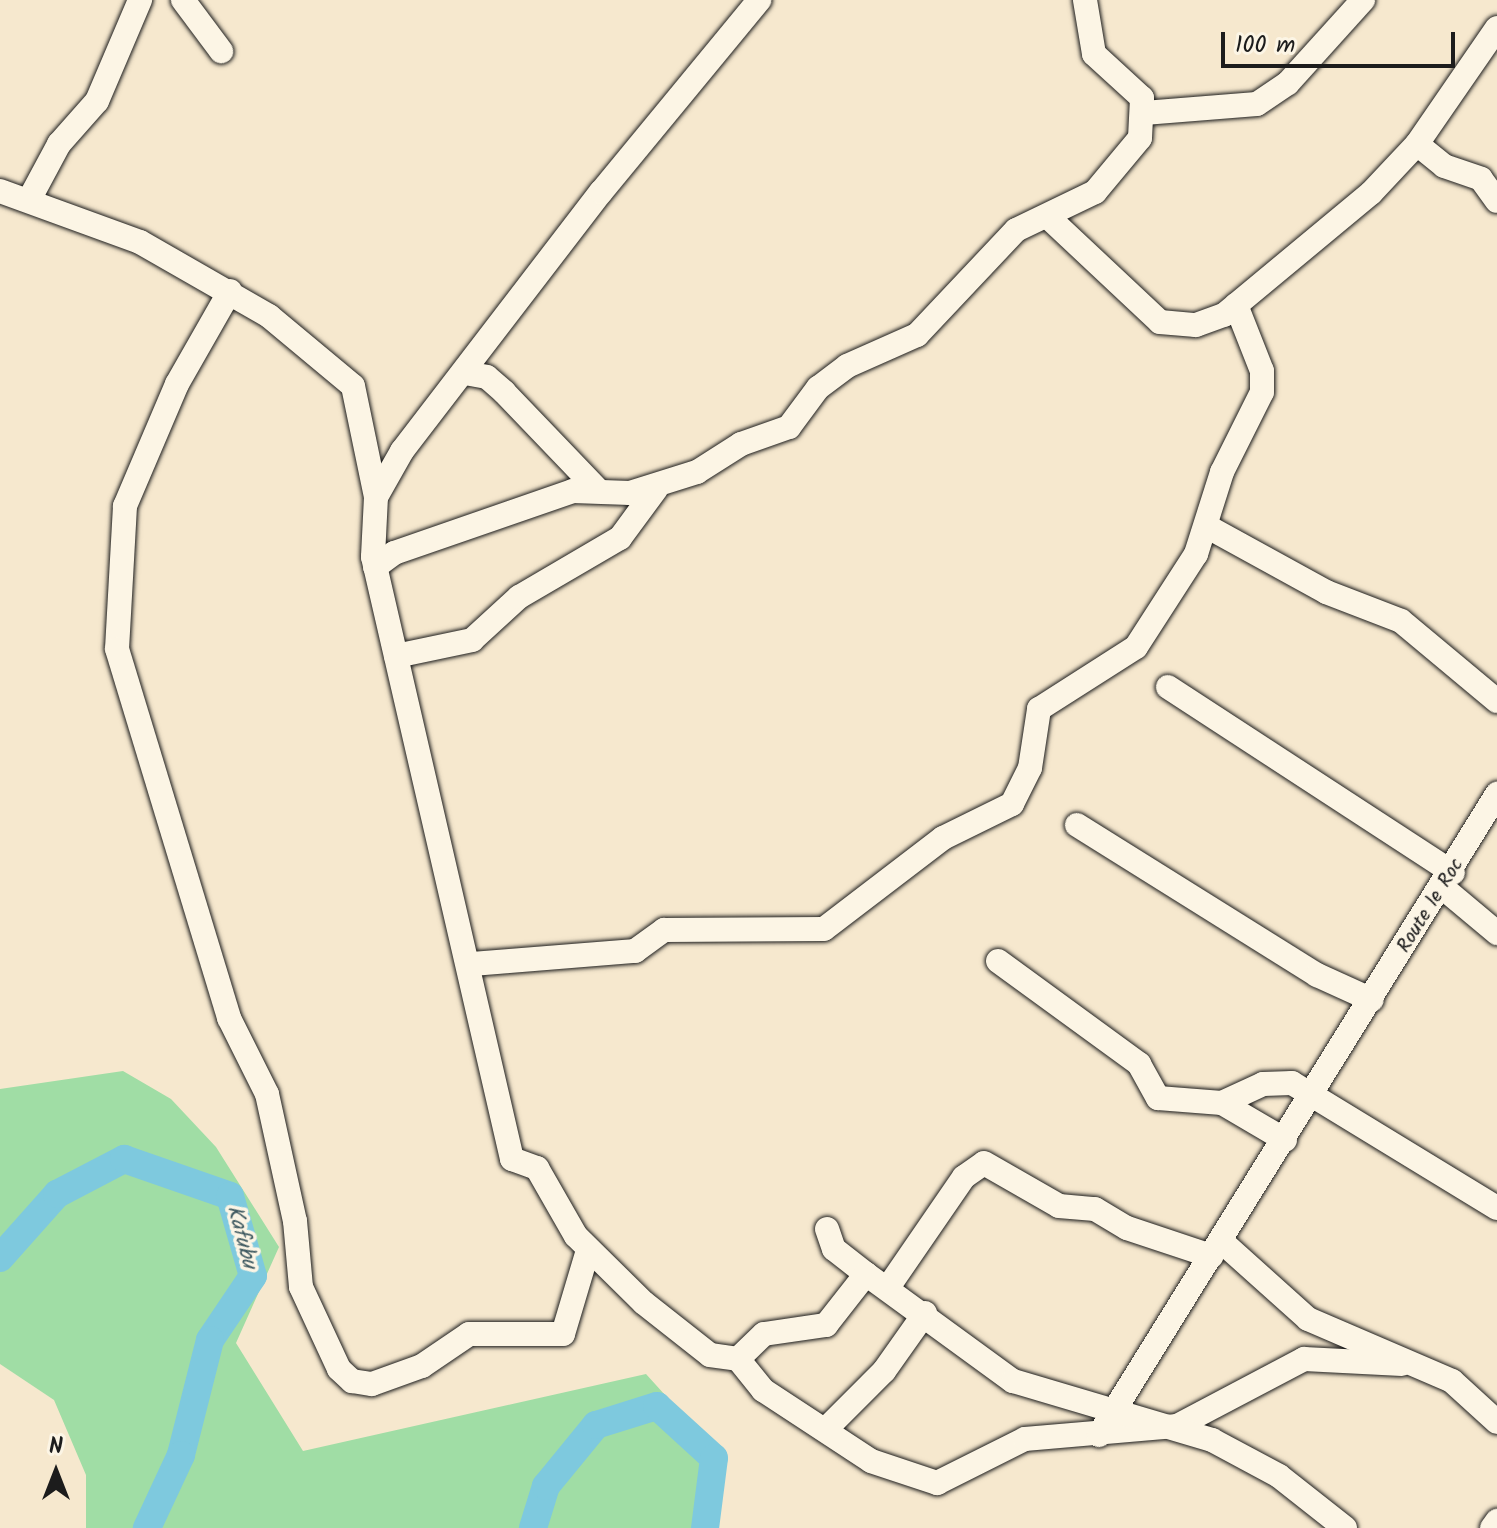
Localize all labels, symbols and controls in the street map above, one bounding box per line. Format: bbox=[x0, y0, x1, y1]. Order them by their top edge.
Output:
scale bar bbox=[1225, 16, 1459, 66]
text: 100 m bbox=[1235, 26, 1295, 65]
street label: Route le Roc bbox=[1393, 854, 1469, 958]
water label: Kafubu bbox=[220, 1203, 262, 1271]
text: N bbox=[49, 1430, 63, 1465]
north arrow bbox=[16, 1432, 96, 1512]

